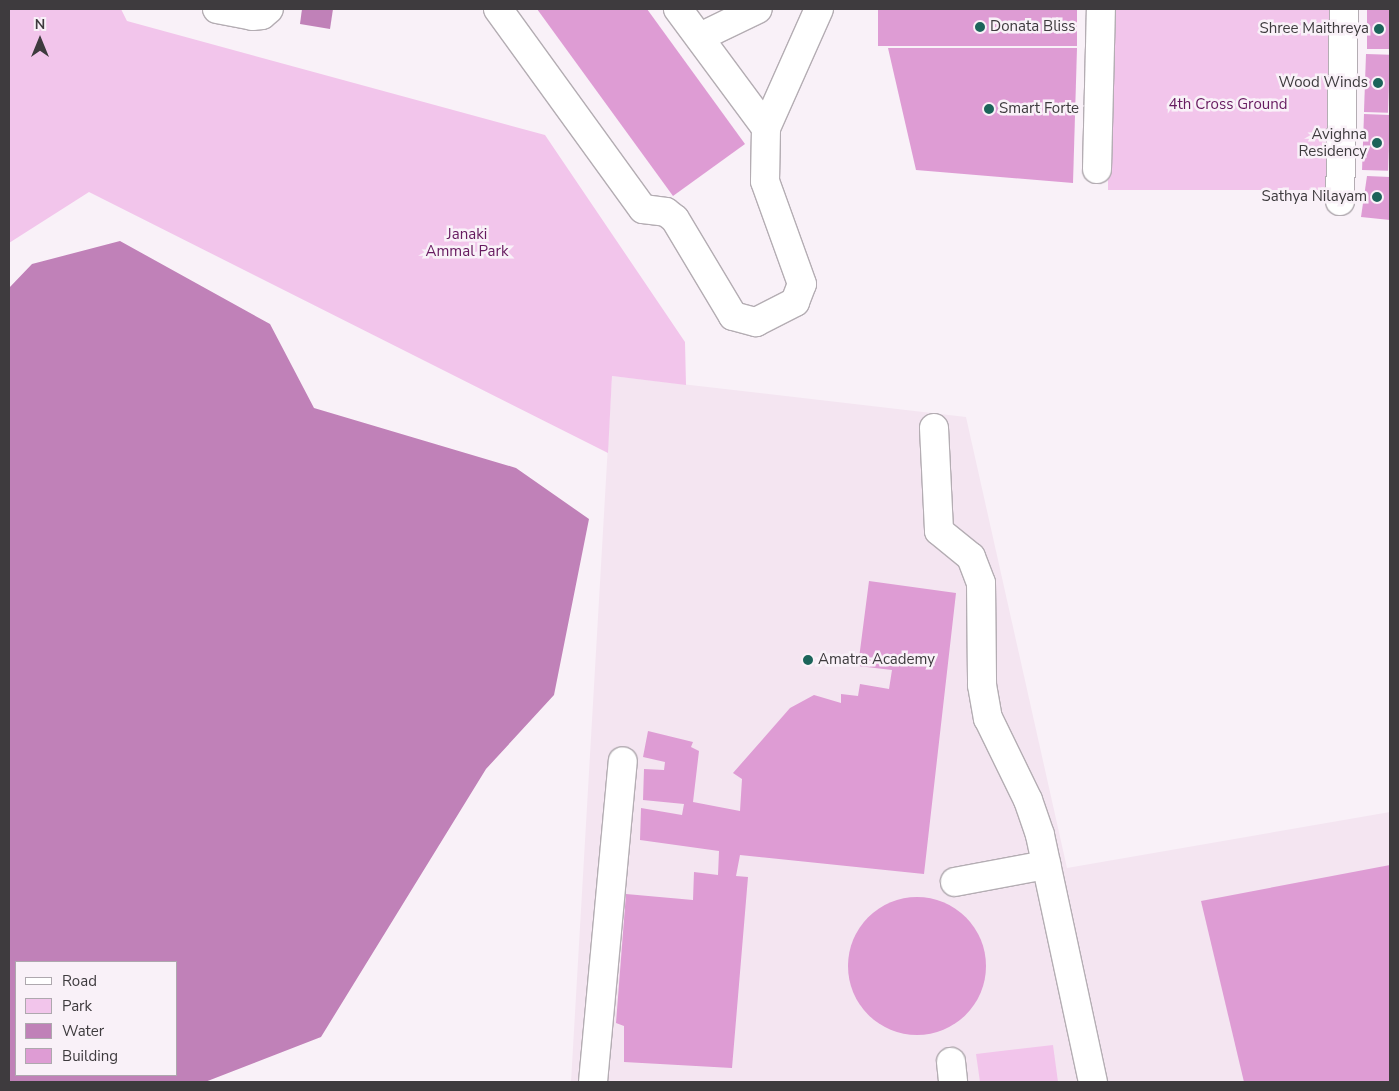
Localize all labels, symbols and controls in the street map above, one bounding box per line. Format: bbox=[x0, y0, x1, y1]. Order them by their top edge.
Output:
north arrow bbox=[15, 15, 65, 65]
text: N bbox=[35, 15, 45, 34]
place label: Donata Bliss bbox=[990, 18, 1075, 36]
place label: Shree Maithreya bbox=[1259, 20, 1369, 38]
marker: Donata Bliss bbox=[974, 21, 986, 33]
marker: Shree Maithreya bbox=[1373, 23, 1385, 35]
place label: Wood Winds bbox=[1279, 74, 1368, 92]
marker: Wood Winds bbox=[1372, 77, 1384, 89]
park label: 4th Cross Ground bbox=[1169, 96, 1287, 114]
place label: Smart Forte bbox=[999, 100, 1079, 118]
marker: Smart Forte bbox=[983, 103, 995, 115]
place label: Avighna Residency bbox=[1299, 125, 1367, 160]
marker: Avighna Residency bbox=[1371, 137, 1383, 149]
place label: Sathya Nilayam bbox=[1262, 188, 1367, 206]
marker: Sathya Nilayam bbox=[1371, 191, 1383, 203]
park label: Janaki Ammal Park bbox=[426, 225, 508, 260]
place label: Amatra Academy bbox=[818, 651, 935, 669]
marker: Amatra Academy bbox=[802, 654, 814, 666]
legend bbox=[15, 961, 178, 1076]
text: Road bbox=[62, 971, 97, 991]
text: Park bbox=[62, 996, 92, 1016]
text: Water bbox=[62, 1021, 104, 1041]
text: Building bbox=[62, 1046, 118, 1066]

